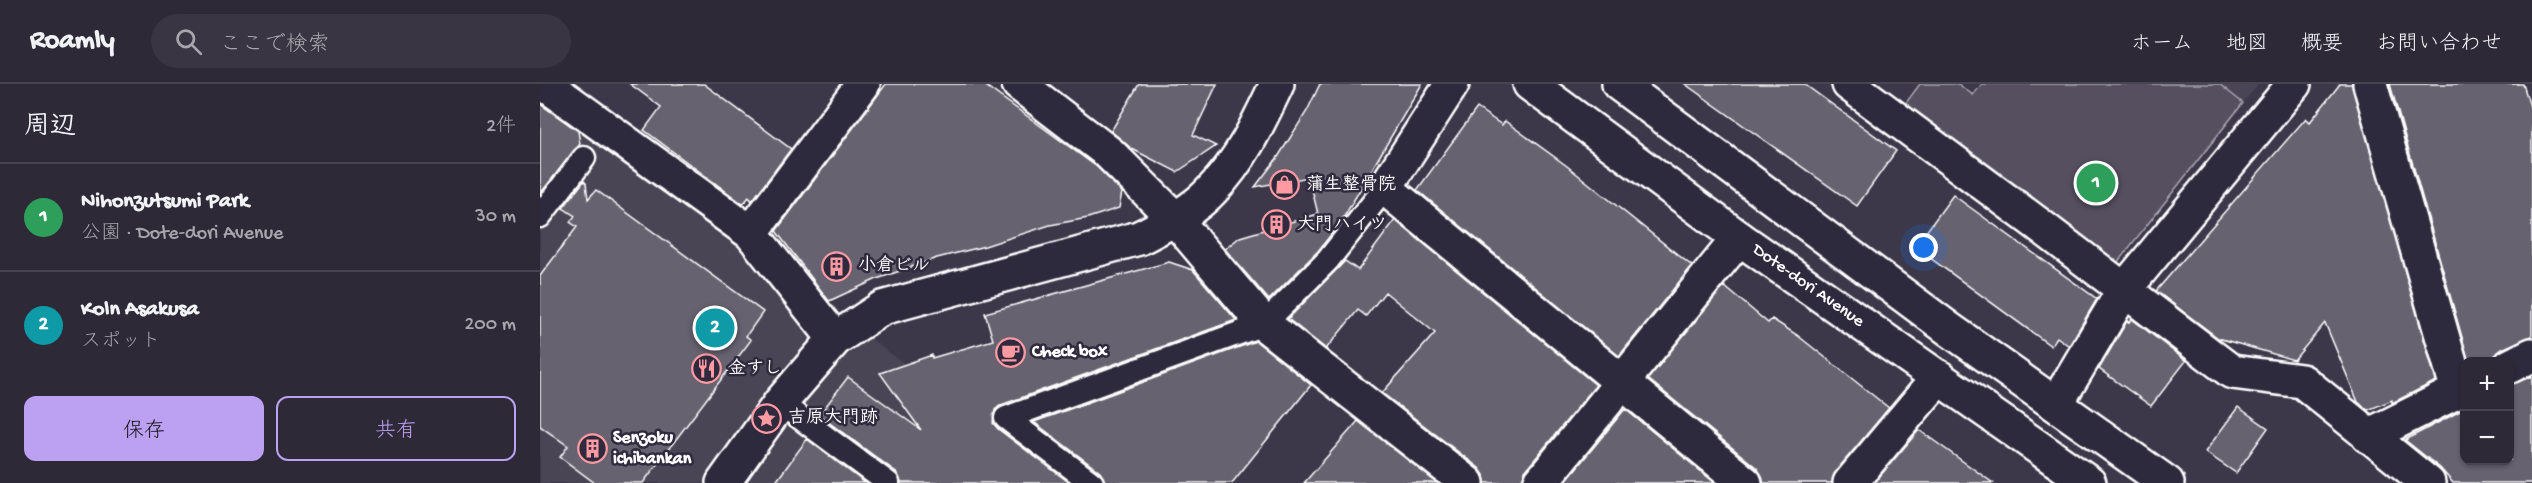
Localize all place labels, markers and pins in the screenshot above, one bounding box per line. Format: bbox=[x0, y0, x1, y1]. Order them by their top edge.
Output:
pin: 1 bbox=[2076, 160, 2116, 206]
shop icon: 蒲生整骨院 bbox=[1269, 169, 1301, 201]
place label: 蒲生整骨院 bbox=[1306, 174, 1396, 196]
building icon: 大門ハイツ bbox=[1260, 209, 1292, 241]
place label: 大門ハイツ bbox=[1297, 214, 1387, 236]
building icon: 小倉ビル bbox=[821, 250, 853, 282]
place label: 小倉ビル bbox=[858, 255, 930, 277]
pin: 2 bbox=[696, 306, 735, 350]
cafe icon: Check box bbox=[995, 336, 1027, 368]
place label: Check box bbox=[1031, 342, 1108, 363]
restaurant icon: 金すし bbox=[691, 353, 723, 385]
place label: 金すし bbox=[728, 358, 782, 380]
place icon: 吉原大門跡 bbox=[751, 402, 783, 434]
place label: 吉原大門跡 bbox=[788, 407, 878, 429]
place label: Senzoku ichibankan bbox=[613, 428, 692, 470]
building icon: Senzoku ichibankan bbox=[576, 432, 608, 464]

